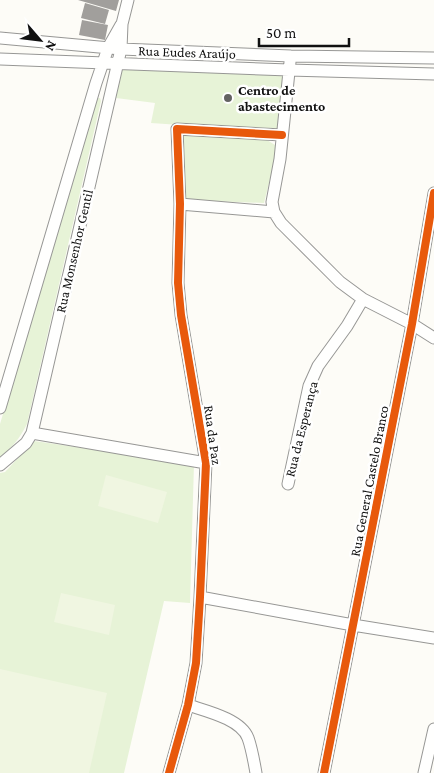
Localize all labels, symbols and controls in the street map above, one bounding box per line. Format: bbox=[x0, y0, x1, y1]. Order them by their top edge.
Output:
north arrow bbox=[15, 15, 65, 65]
scale bar bbox=[259, 15, 349, 47]
text: 50 m bbox=[266, 25, 296, 41]
text: N bbox=[42, 38, 61, 54]
street label: Rua Eudes Araújo bbox=[138, 42, 236, 63]
place label: Centro de abastecimento bbox=[238, 82, 325, 114]
marker: Centro de abastecimento bbox=[222, 92, 234, 104]
street label: Rua Monsenhor Gentil bbox=[52, 188, 96, 314]
street label: Rua da Esperança bbox=[281, 379, 321, 479]
street label: Rua da Paz bbox=[201, 404, 225, 466]
street label: Rua General Castelo Branco bbox=[347, 404, 392, 558]

